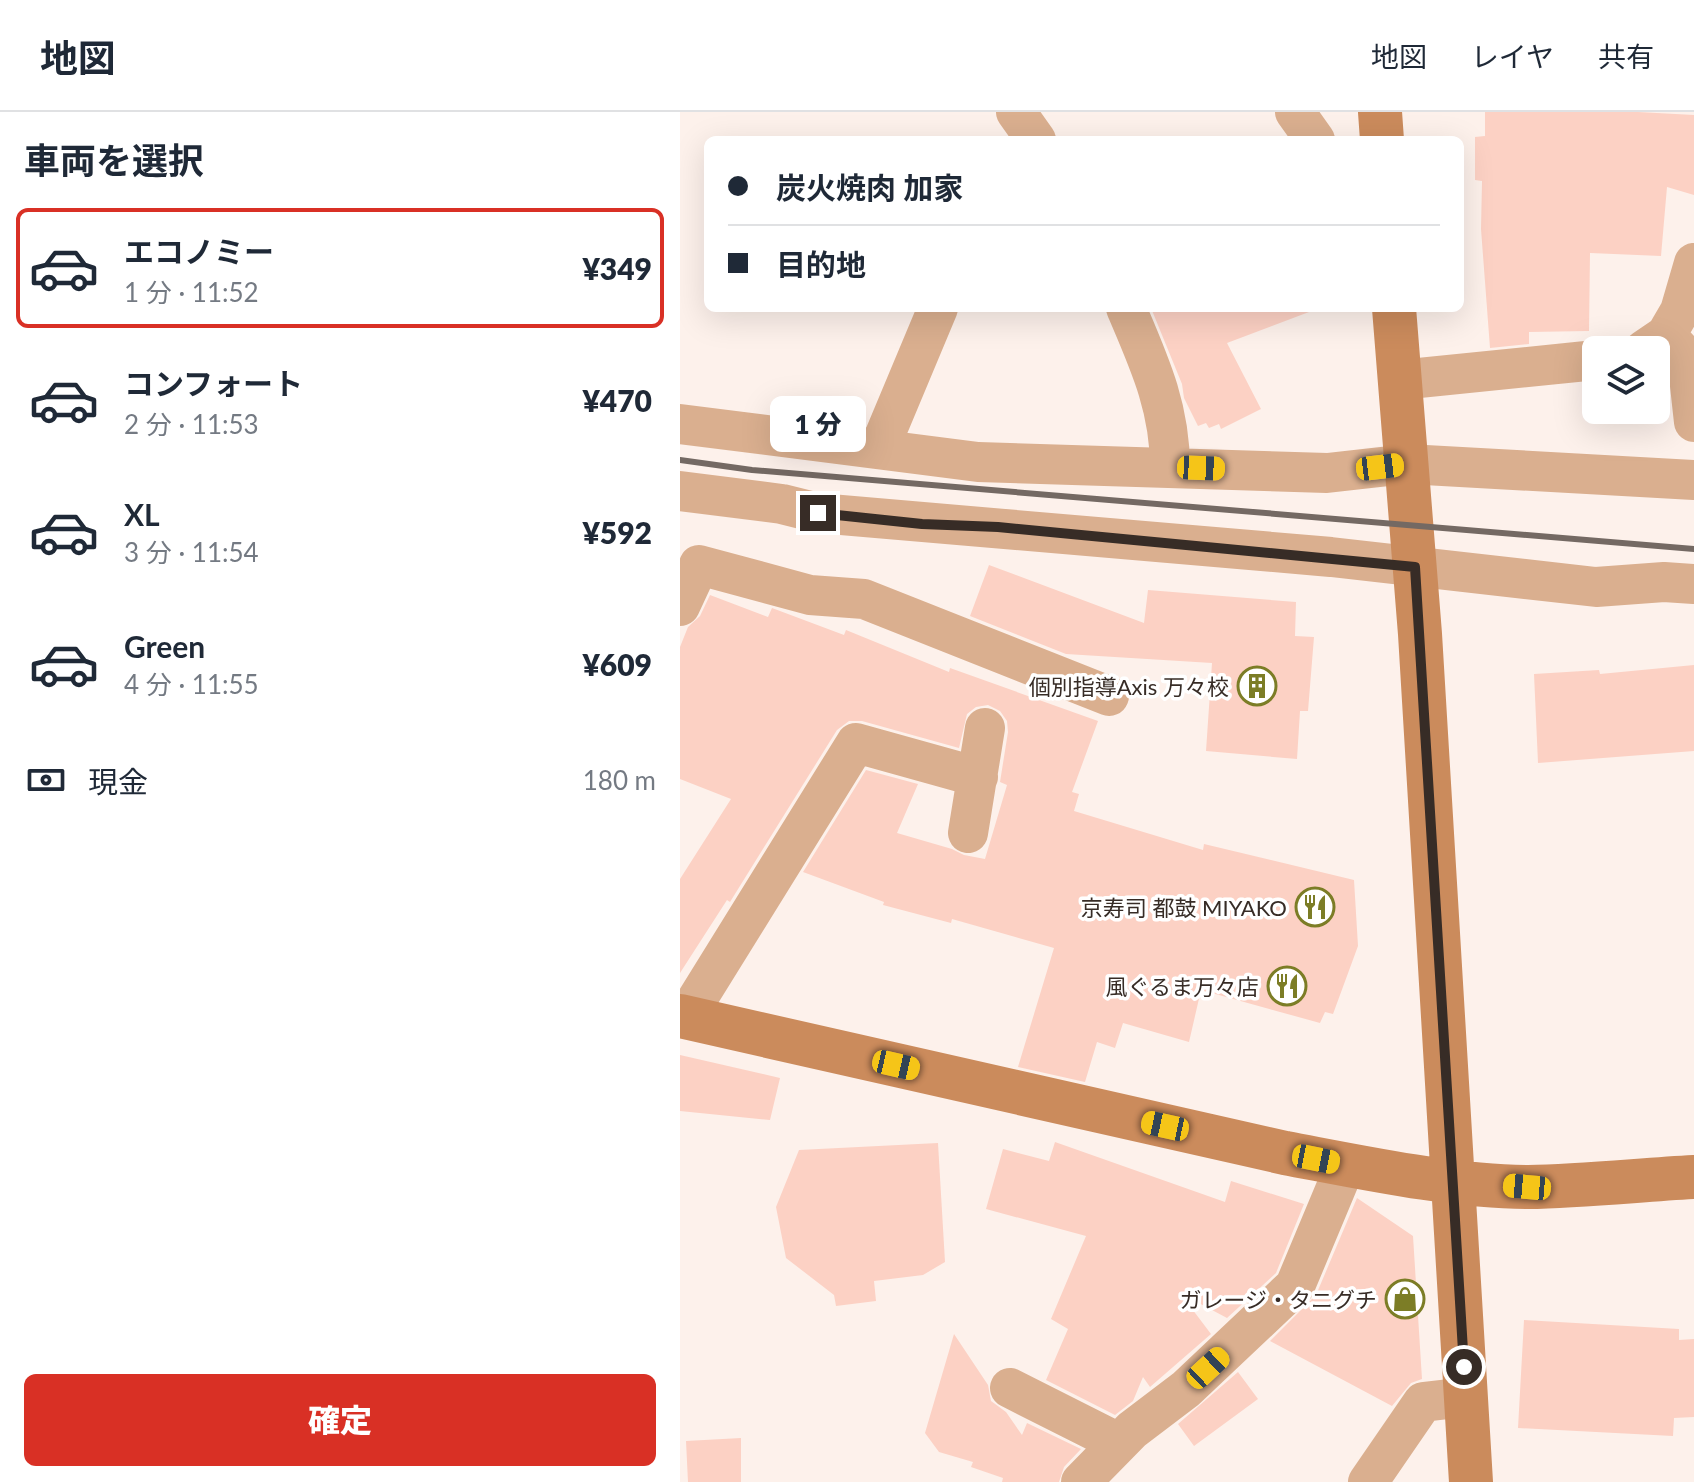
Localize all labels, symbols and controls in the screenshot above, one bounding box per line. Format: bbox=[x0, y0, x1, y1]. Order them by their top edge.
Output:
text: 地図 bbox=[40, 34, 116, 80]
text: 地図 bbox=[1371, 39, 1427, 73]
text: レイヤ bbox=[1471, 39, 1554, 73]
text: 共有 bbox=[1598, 39, 1654, 73]
text: 車両を選択 bbox=[24, 138, 204, 182]
text: 炭火焼肉 加家 bbox=[776, 169, 963, 205]
icon: car bbox=[28, 232, 100, 304]
text: エコノミー bbox=[124, 233, 274, 269]
text: 目的地 bbox=[776, 246, 866, 282]
text: ¥349 bbox=[582, 250, 652, 286]
text: 1 分 · 11:52 bbox=[124, 276, 259, 308]
map controls bbox=[1582, 336, 1670, 424]
button: layers bbox=[1582, 336, 1670, 424]
icon: car bbox=[28, 364, 100, 436]
text: コンフォート bbox=[124, 365, 303, 401]
text: ¥470 bbox=[582, 382, 652, 418]
callout: 1 分 bbox=[770, 397, 866, 453]
text: 2 分 · 11:53 bbox=[124, 408, 259, 440]
text: 1 分 bbox=[794, 408, 842, 440]
car bbox=[1355, 452, 1405, 482]
car bbox=[1177, 455, 1225, 481]
route end bbox=[800, 495, 836, 531]
icon: car bbox=[28, 496, 100, 568]
text: XL bbox=[124, 496, 160, 532]
text: ¥592 bbox=[582, 514, 652, 550]
text: 3 分 · 11:54 bbox=[124, 536, 259, 568]
icon: car bbox=[28, 628, 100, 700]
text: Green bbox=[124, 628, 205, 664]
text: ¥609 bbox=[582, 646, 652, 682]
building icon: 個別指導Axis 万々校 bbox=[1236, 665, 1278, 707]
text: 4 分 · 11:55 bbox=[124, 668, 259, 700]
place label: 個別指導Axis 万々校 bbox=[1029, 673, 1229, 700]
icon: cash bbox=[24, 758, 68, 802]
text: 現金 bbox=[88, 763, 148, 799]
text: 180 m bbox=[583, 764, 656, 796]
restaurant icon: 京寿司 都鼓 MIYAKO bbox=[1294, 886, 1336, 928]
place label: 京寿司 都鼓 MIYAKO bbox=[1081, 894, 1287, 921]
restaurant icon: 風ぐるま万々店 bbox=[1266, 965, 1308, 1007]
place label: 風ぐるま万々店 bbox=[1105, 973, 1259, 1000]
car bbox=[870, 1048, 922, 1082]
car bbox=[1139, 1109, 1191, 1143]
car bbox=[1290, 1143, 1342, 1175]
car bbox=[1502, 1173, 1552, 1201]
shop icon: ガレージ・タニグチ bbox=[1384, 1278, 1426, 1320]
place label: ガレージ・タニグチ bbox=[1179, 1286, 1377, 1313]
car bbox=[1182, 1343, 1234, 1393]
route start bbox=[1446, 1349, 1482, 1385]
button: 確定 bbox=[24, 1374, 656, 1466]

